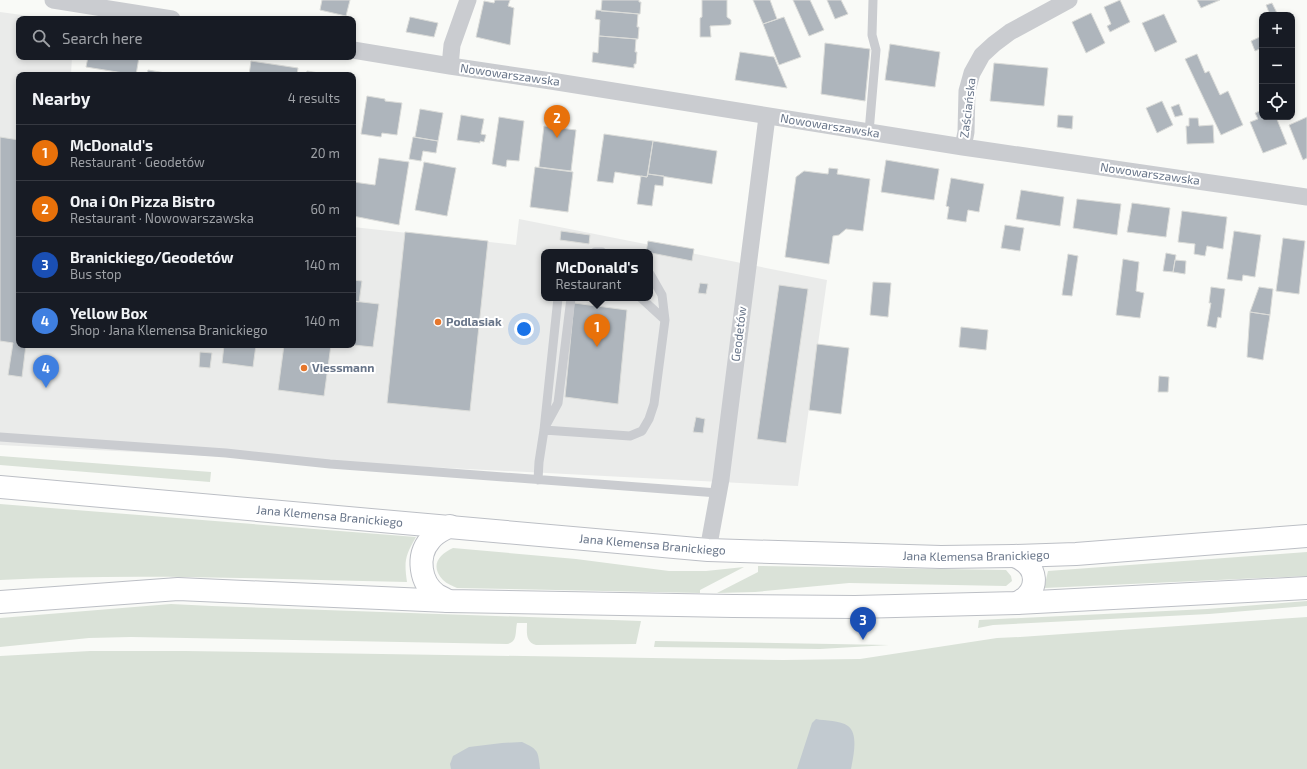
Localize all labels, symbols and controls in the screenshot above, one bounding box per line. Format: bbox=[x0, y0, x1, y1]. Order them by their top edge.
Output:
map controls bbox=[1259, 12, 1295, 120]
button: + bbox=[1259, 12, 1295, 48]
search box bbox=[16, 16, 356, 60]
icon: search bbox=[30, 27, 52, 49]
text: Search here bbox=[62, 29, 143, 47]
button: − bbox=[1259, 48, 1295, 84]
street label: Nowowarszawska bbox=[459, 60, 561, 88]
street label: Zaściańska bbox=[956, 77, 978, 139]
button: locate bbox=[1259, 84, 1295, 120]
text: Nearby bbox=[32, 88, 90, 108]
text: 4 results bbox=[288, 90, 340, 106]
pin: 2 bbox=[544, 105, 570, 138]
street label: Nowowarszawska bbox=[779, 110, 881, 140]
text: McDonald's bbox=[70, 136, 153, 154]
text: 1 bbox=[42, 145, 48, 161]
text: 20 m bbox=[311, 145, 340, 161]
text: Restaurant · Geodetów bbox=[70, 154, 205, 170]
street label: Nowowarszawska bbox=[1099, 159, 1201, 187]
text: Ona i On Pizza Bistro bbox=[70, 192, 215, 210]
text: 2 bbox=[41, 201, 49, 217]
text: 60 m bbox=[310, 201, 340, 217]
text: Restaurant · Nowowarszawska bbox=[70, 210, 254, 226]
text: Branickiego/Geodetów bbox=[70, 248, 234, 266]
popup bbox=[541, 249, 653, 301]
text: 3 bbox=[41, 257, 49, 273]
text: 140 m bbox=[305, 257, 340, 273]
text: McDonald's bbox=[555, 258, 639, 276]
text: Bus stop bbox=[70, 266, 121, 282]
text: Restaurant bbox=[555, 276, 621, 292]
text: Yellow Box bbox=[70, 304, 148, 322]
street label: Geodetów bbox=[728, 305, 748, 362]
text: 4 bbox=[41, 313, 49, 329]
text: 140 m bbox=[305, 313, 340, 329]
place label: Podlasiak bbox=[446, 314, 502, 328]
pin: 1 bbox=[584, 314, 610, 347]
marker: Podlasiak bbox=[433, 317, 443, 327]
your location bbox=[514, 319, 534, 339]
text: Shop · Jana Klemensa Branickiego bbox=[70, 322, 268, 338]
pin: 4 bbox=[33, 355, 59, 388]
place label: Viessmann bbox=[312, 360, 374, 374]
marker: Viessmann bbox=[299, 363, 309, 373]
street label: Jana Klemensa Branickiego bbox=[256, 502, 404, 529]
street label: Jana Klemensa Branickiego bbox=[579, 531, 726, 557]
street label: Jana Klemensa Branickiego bbox=[902, 547, 1050, 563]
pin: 3 bbox=[850, 607, 876, 640]

